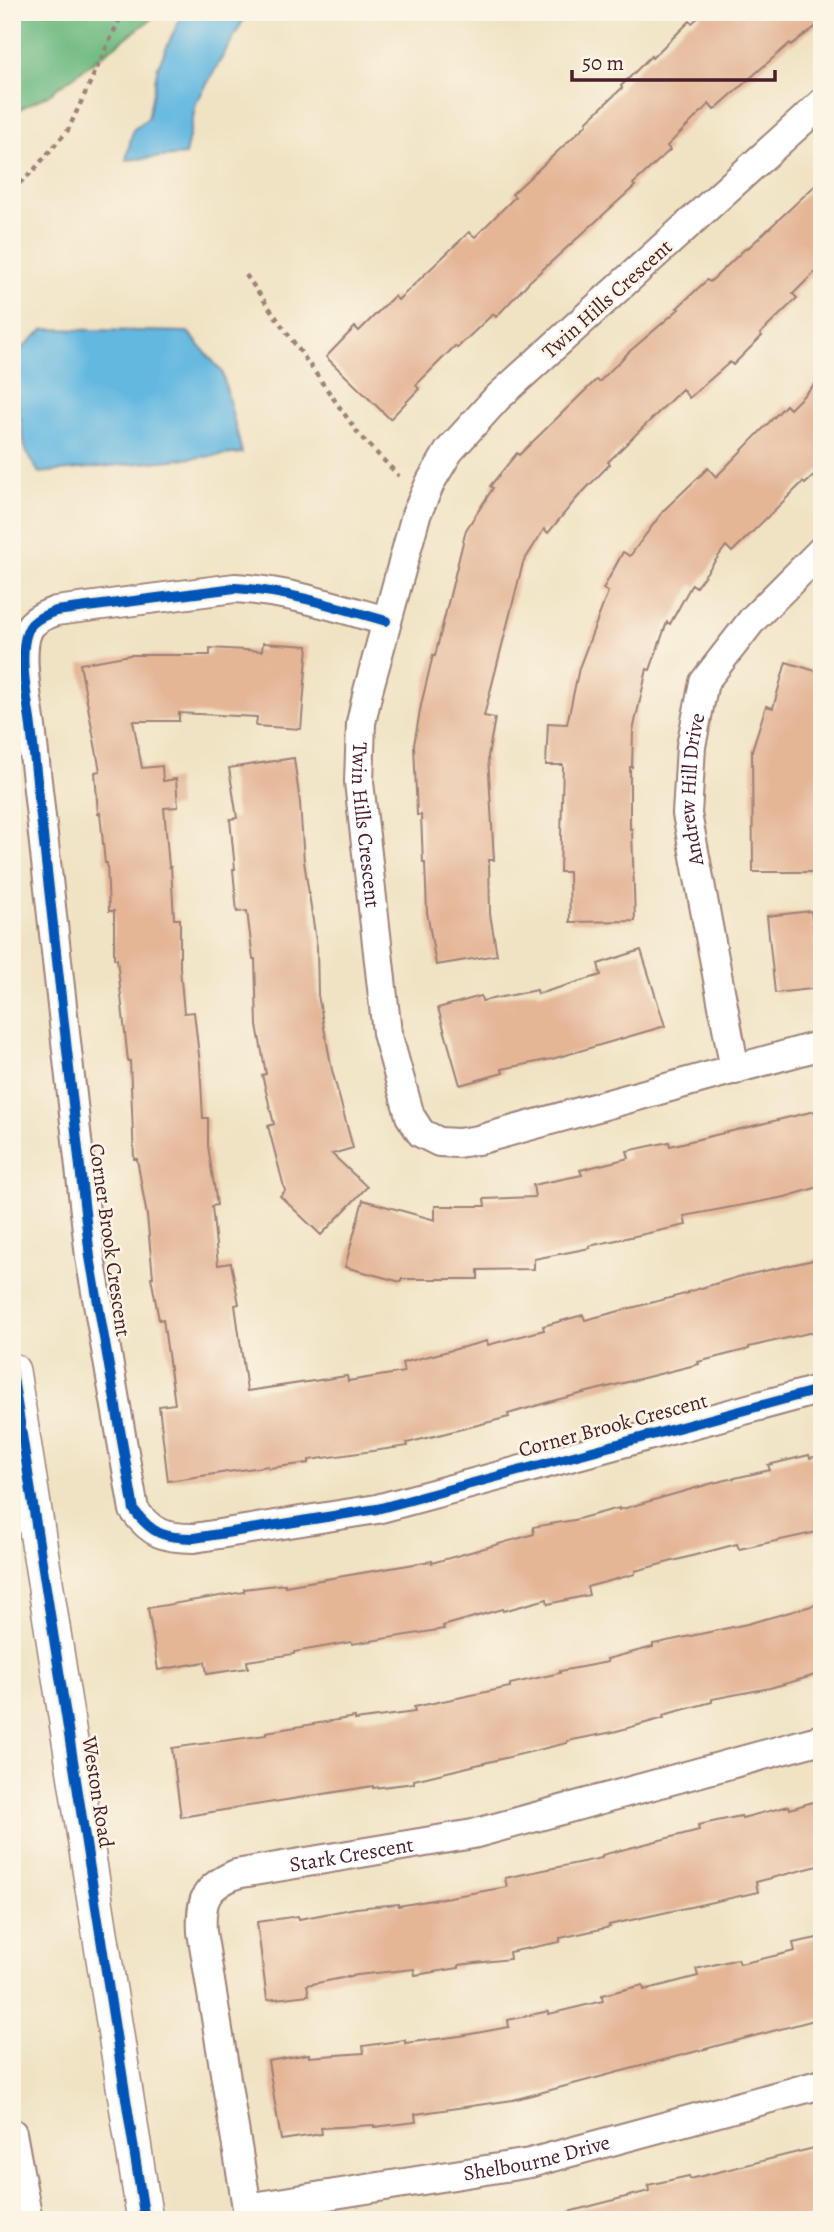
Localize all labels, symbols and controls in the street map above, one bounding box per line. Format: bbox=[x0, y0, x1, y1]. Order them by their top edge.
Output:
scale bar bbox=[572, 38, 774, 82]
text: 50 m bbox=[582, 49, 624, 77]
street label: Twin Hills Crescent bbox=[536, 233, 678, 365]
street label: Andrew Hill Drive bbox=[673, 710, 711, 869]
street label: Twin Hills Crescent bbox=[345, 742, 387, 909]
street label: Corner Brook Crescent bbox=[83, 1142, 137, 1338]
street label: Corner Brook Crescent bbox=[515, 1386, 711, 1464]
street label: Weston Road bbox=[75, 1733, 121, 1851]
street label: Stark Crescent bbox=[287, 1830, 416, 1879]
street label: Shelbourne Drive bbox=[461, 2128, 613, 2187]

